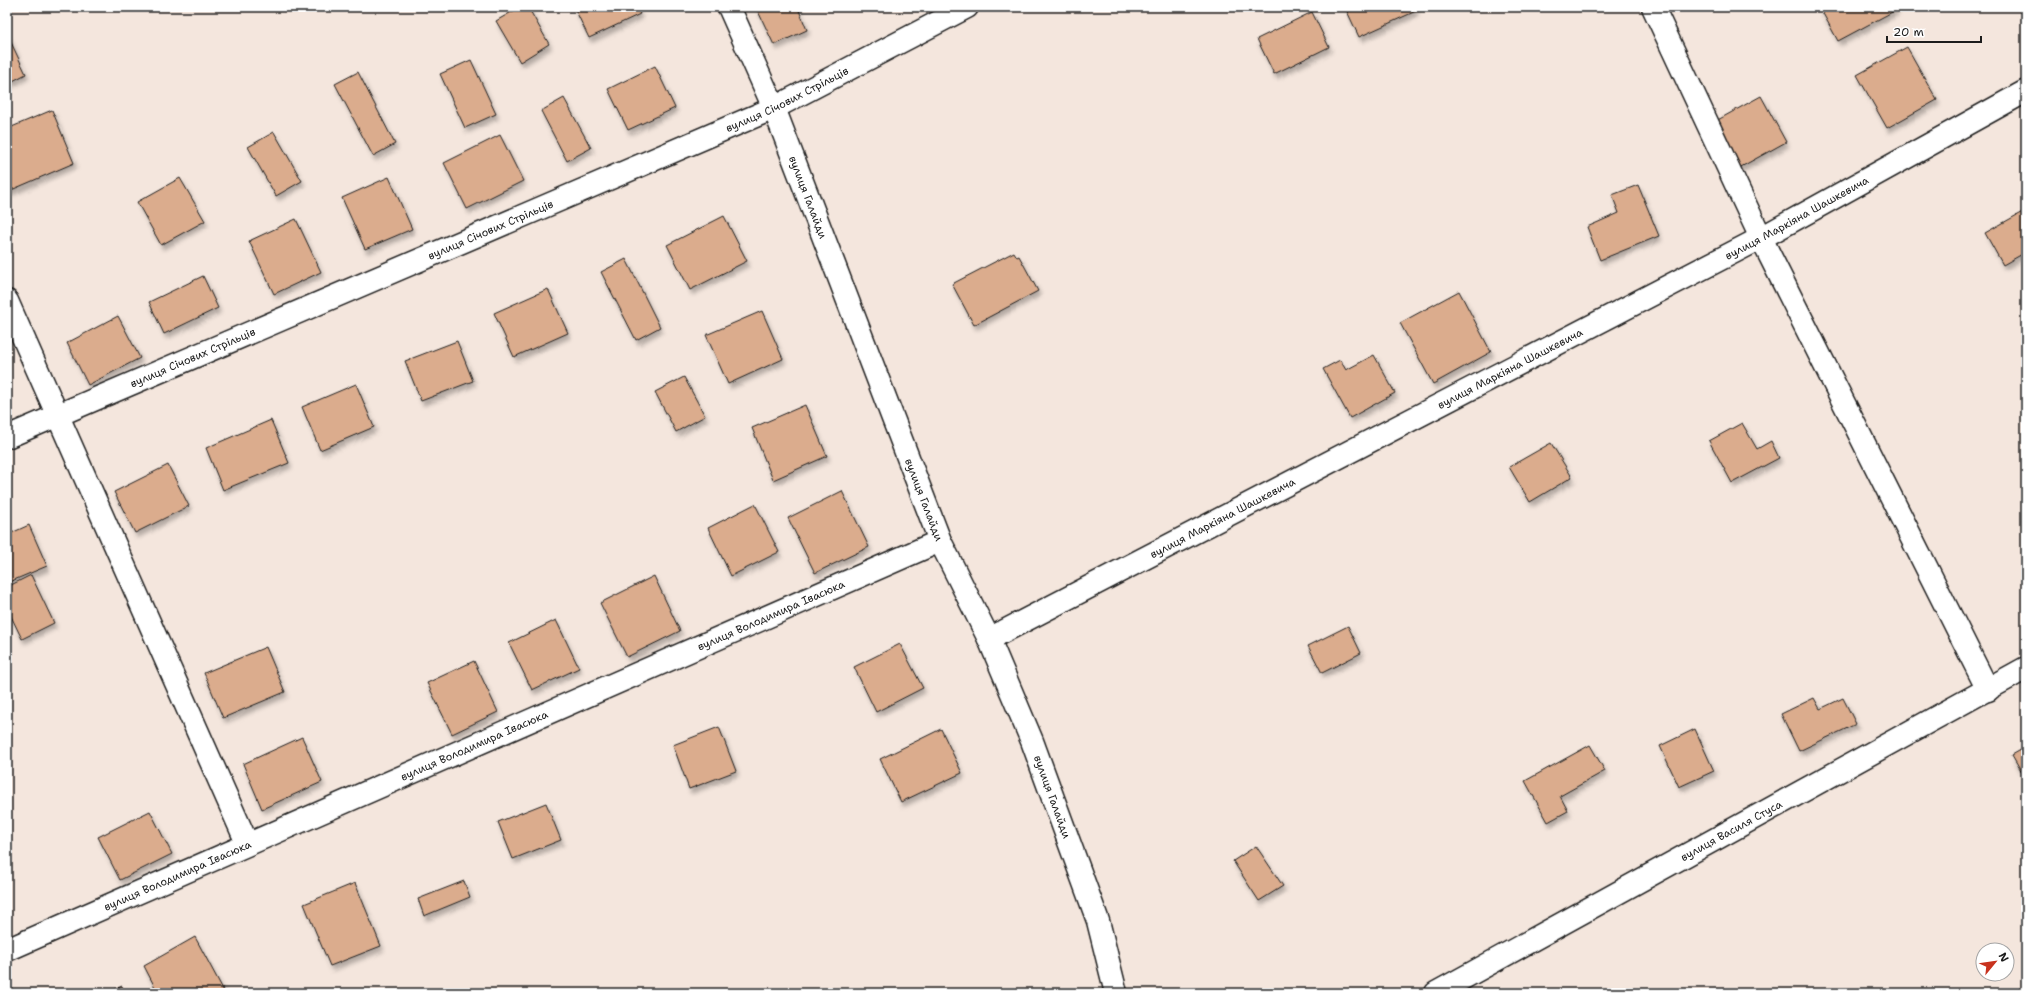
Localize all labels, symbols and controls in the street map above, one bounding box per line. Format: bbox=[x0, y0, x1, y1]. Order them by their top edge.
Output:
scale bar bbox=[1887, 18, 1981, 44]
text: 20 m bbox=[1893, 24, 1924, 40]
street label: вулиця Січових Стрільців bbox=[723, 63, 851, 135]
street label: вулиця Галайди bbox=[785, 154, 831, 241]
street label: вулиця Маркіяна Шашкевича bbox=[1722, 172, 1871, 263]
street label: вулиця Січових Стрільців bbox=[425, 196, 556, 263]
street label: вулиця Січових Стрільців bbox=[128, 324, 258, 391]
street label: вулиця Маркіяна Шашкевича bbox=[1435, 324, 1585, 412]
street label: вулиця Галайди bbox=[901, 456, 947, 543]
street label: вулиця Маркіяна Шашкевича bbox=[1147, 474, 1298, 562]
street label: вулиця Володимира Івасюка bbox=[695, 576, 847, 654]
street label: вулиця Володимира Івасюка bbox=[398, 706, 550, 784]
street label: вулиця Галайди bbox=[1030, 753, 1075, 840]
street label: вулиця Василя Стуса bbox=[1678, 796, 1785, 864]
street label: вулиця Володимира Івасюка bbox=[101, 836, 254, 914]
north arrow bbox=[1975, 942, 2015, 982]
text: N bbox=[1995, 950, 2012, 965]

